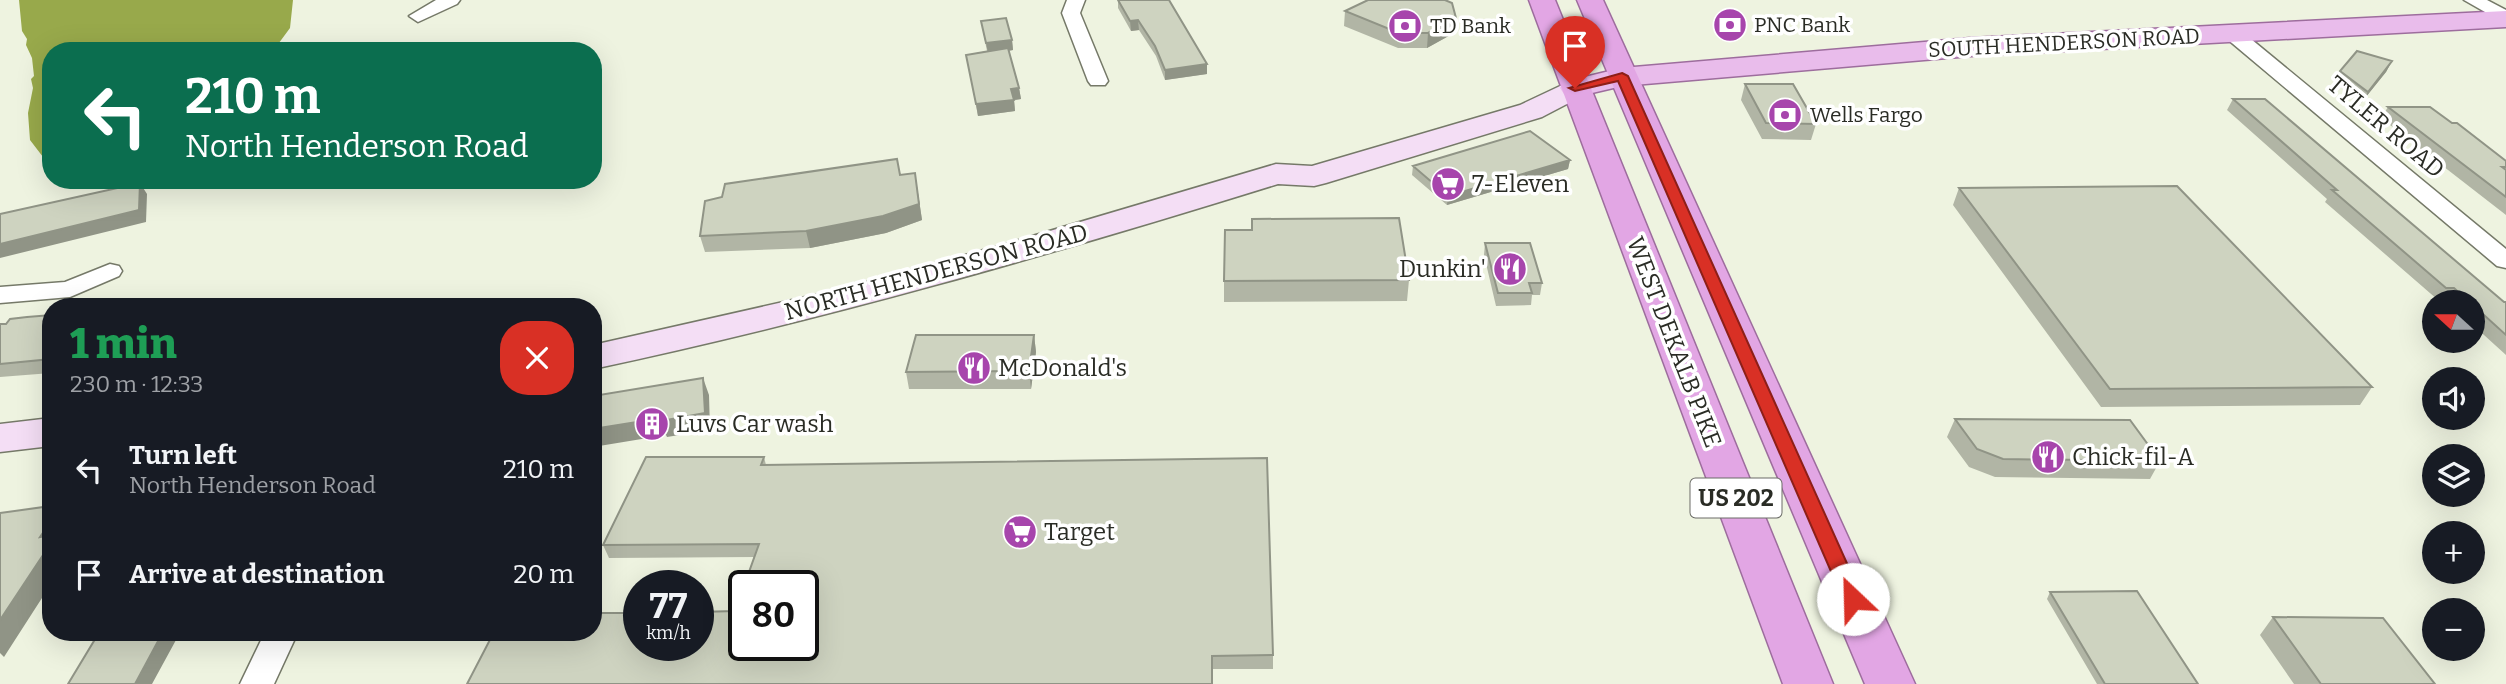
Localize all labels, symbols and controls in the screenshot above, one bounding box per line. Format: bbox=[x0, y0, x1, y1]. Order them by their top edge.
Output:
bank icon: PNC Bank bbox=[1711, 6, 1749, 44]
bank icon: TD Bank bbox=[1386, 7, 1424, 45]
place label: PNC Bank bbox=[1754, 12, 1850, 38]
place label: TD Bank bbox=[1430, 13, 1511, 39]
pin bbox=[1545, 16, 1605, 88]
street label: SOUTH HENDERSON ROAD bbox=[1928, 23, 2200, 63]
icon: arrive bbox=[1556, 27, 1594, 65]
text: 210 m bbox=[185, 67, 320, 126]
icon: left bbox=[70, 70, 161, 161]
street label: TYLER ROAD bbox=[2322, 70, 2450, 184]
bank icon: Wells Fargo bbox=[1766, 96, 1804, 134]
place label: Wells Fargo bbox=[1810, 102, 1923, 128]
text: North Henderson Road bbox=[185, 127, 528, 165]
supermarket icon: 7-Eleven bbox=[1429, 165, 1467, 203]
place label: 7-Eleven bbox=[1472, 170, 1569, 198]
street label: NORTH HENDERSON ROAD bbox=[781, 218, 1091, 326]
street label: WEST DEKALB PIKE bbox=[1621, 233, 1727, 451]
restaurant icon: Dunkin' bbox=[1491, 250, 1529, 288]
place label: Dunkin' bbox=[1399, 255, 1486, 283]
north arrow bbox=[2422, 290, 2485, 354]
map controls bbox=[2422, 290, 2485, 661]
text: 1 min bbox=[70, 319, 177, 369]
button: close bbox=[500, 321, 574, 395]
restaurant icon: McDonald's bbox=[955, 349, 993, 387]
place label: McDonald's bbox=[998, 354, 1127, 382]
button: sound bbox=[2422, 367, 2485, 430]
text: 230 m · 12:33 bbox=[70, 370, 203, 398]
building icon: Luvs Car wash bbox=[633, 405, 671, 443]
place label: Luvs Car wash bbox=[676, 410, 834, 438]
restaurant icon: Chick-fil-A bbox=[2029, 438, 2067, 476]
text: Turn left bbox=[129, 440, 237, 471]
place label: Chick-fil-A bbox=[2072, 443, 2194, 471]
button: layers bbox=[2422, 444, 2485, 507]
icon: left bbox=[70, 451, 108, 489]
text: 210 m bbox=[503, 454, 574, 485]
text: North Henderson Road bbox=[129, 471, 376, 499]
road number: US 202 bbox=[1690, 478, 1782, 518]
supermarket icon: Target bbox=[1001, 513, 1039, 551]
place label: Target bbox=[1044, 518, 1115, 546]
button: + bbox=[2422, 521, 2485, 584]
icon: arrive bbox=[70, 556, 108, 594]
text: Arrive at destination bbox=[129, 559, 384, 590]
text: 20 m bbox=[513, 559, 574, 590]
position arrow bbox=[1816, 562, 1890, 636]
speed limit sign: 80 bbox=[728, 570, 819, 661]
text: 77 bbox=[650, 585, 687, 627]
button: − bbox=[2422, 598, 2485, 661]
text: km/h bbox=[646, 622, 691, 644]

